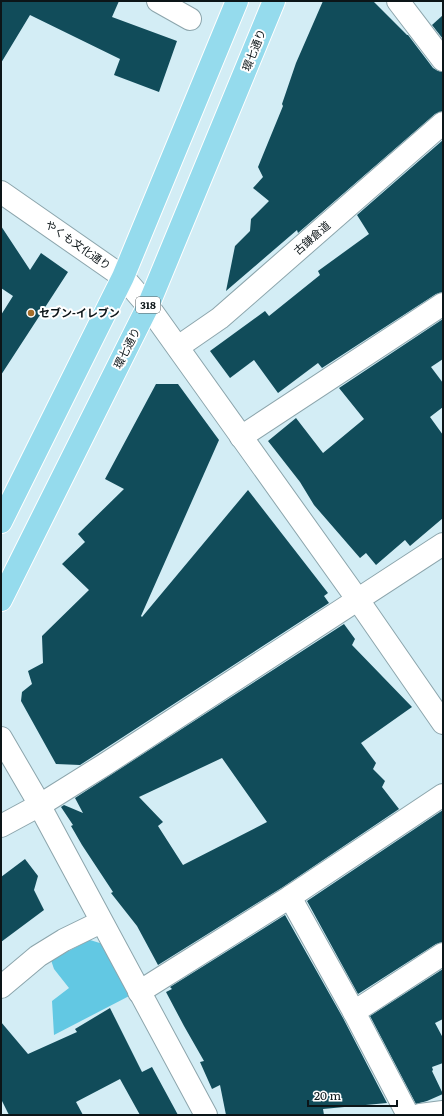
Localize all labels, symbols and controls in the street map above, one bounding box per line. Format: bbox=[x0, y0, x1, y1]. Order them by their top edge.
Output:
street label: 環七通り bbox=[237, 26, 269, 73]
street label: やくも文化通り bbox=[42, 216, 115, 273]
street label: 古鎌倉道 bbox=[289, 217, 333, 258]
road number: 318 bbox=[136, 297, 160, 313]
place label: セブン-イレブン bbox=[39, 304, 120, 320]
marker: セブン-イレブン bbox=[26, 308, 36, 318]
street label: 環七通り bbox=[109, 324, 143, 371]
scale bar bbox=[308, 1082, 397, 1108]
text: 20 m bbox=[314, 1086, 341, 1104]

